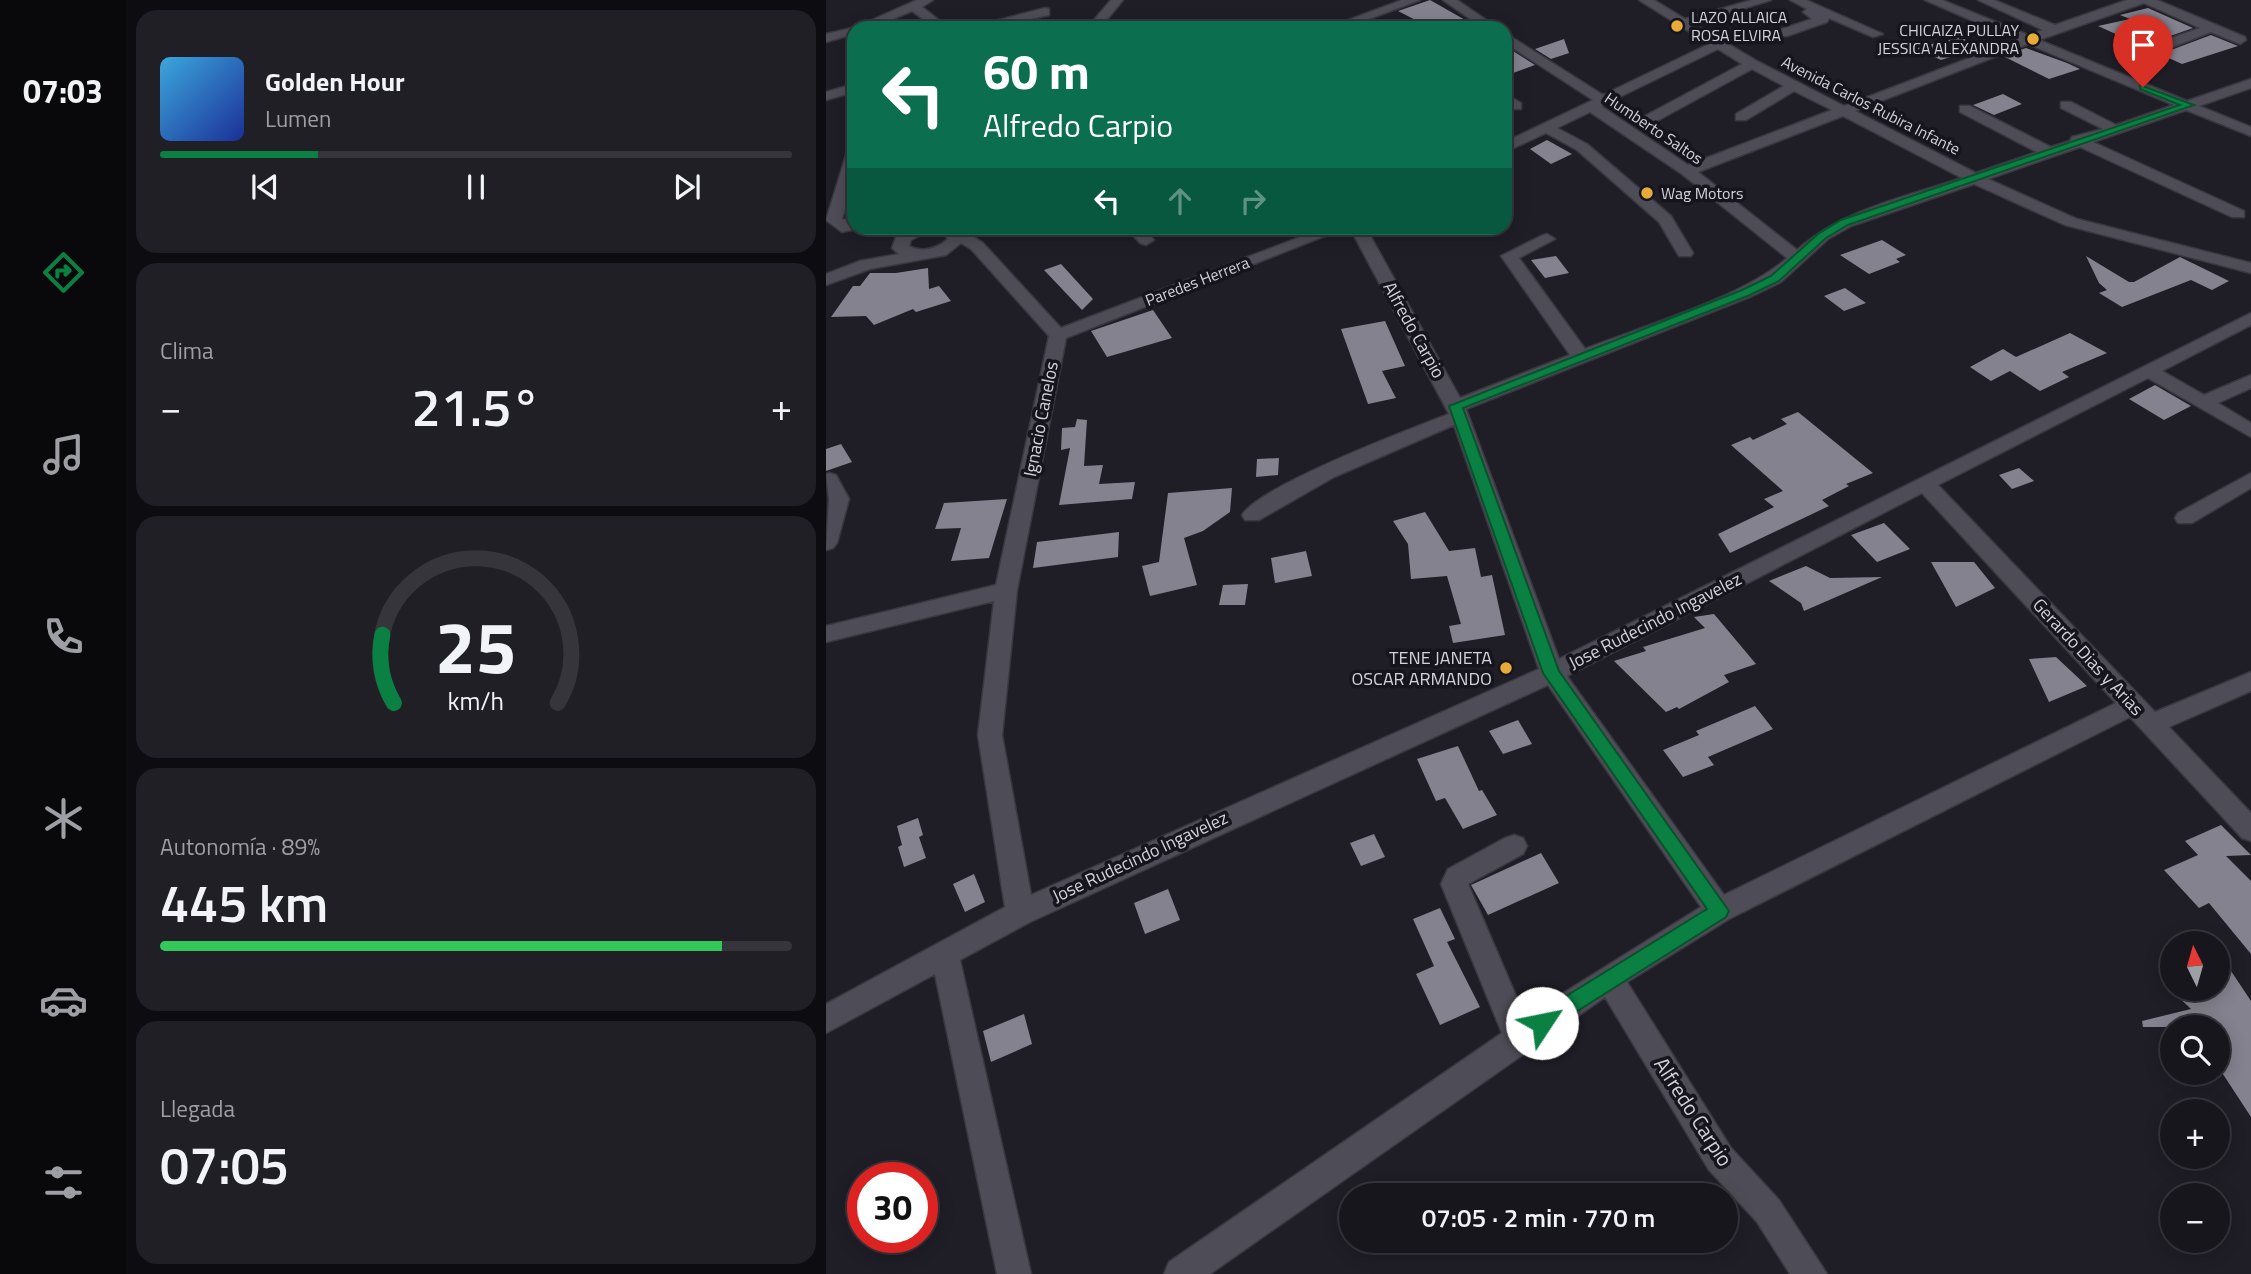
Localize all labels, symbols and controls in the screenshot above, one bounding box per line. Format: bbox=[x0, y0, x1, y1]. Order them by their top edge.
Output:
place label: LAZO ALLAICA ROSA ELVIRA bbox=[1691, 5, 1788, 47]
pin bbox=[2113, 15, 2173, 87]
marker: LAZO ALLAICA ROSA ELVIRA bbox=[1669, 18, 1685, 34]
place label: CHICAIZA PULLAY JESSICA ALEXANDRA bbox=[1878, 18, 2019, 60]
icon: arrive bbox=[2124, 26, 2162, 64]
marker: CHICAIZA PULLAY JESSICA ALEXANDRA bbox=[2025, 31, 2041, 47]
text: 60 m bbox=[983, 33, 1090, 108]
icon: left bbox=[868, 49, 959, 140]
street label: Avenida Carlos Rubira Infante bbox=[1777, 49, 1965, 161]
text: Golden Hour bbox=[265, 62, 405, 101]
text: 07:03 bbox=[23, 67, 103, 115]
street label: Humberto Saltos bbox=[1600, 86, 1708, 170]
text: Lumen bbox=[265, 101, 331, 136]
text: Alfredo Carpio bbox=[983, 101, 1173, 149]
icon: previous bbox=[246, 168, 284, 206]
icon: pause bbox=[457, 168, 495, 206]
icon: next bbox=[668, 168, 706, 206]
place label: Wag Motors bbox=[1661, 181, 1743, 205]
icon: left bbox=[1088, 182, 1126, 220]
icon: ahead bbox=[1161, 182, 1199, 220]
icon: right bbox=[1234, 182, 1272, 220]
marker: Wag Motors bbox=[1639, 185, 1655, 201]
icon: directions bbox=[39, 248, 88, 297]
street label: Paredes Herrera bbox=[1141, 250, 1253, 312]
street label: Alfredo Carpio bbox=[1377, 276, 1452, 383]
text: Clima bbox=[160, 333, 214, 368]
street label: Ignacio Canelos bbox=[1016, 359, 1065, 479]
text: 21.5° bbox=[412, 367, 540, 446]
text: − bbox=[160, 378, 181, 436]
text: + bbox=[771, 378, 792, 436]
icon: music bbox=[39, 430, 88, 479]
street label: Jose Rudecindo Ingavelez bbox=[1564, 565, 1746, 676]
text: 25 bbox=[435, 591, 517, 701]
street label: Gerardo Dias y Arias bbox=[2027, 592, 2150, 722]
icon: phone bbox=[39, 612, 88, 661]
place label: TENE JANETA OSCAR ARMANDO bbox=[1351, 644, 1492, 692]
marker: TENE JANETA OSCAR ARMANDO bbox=[1498, 660, 1514, 676]
text: km/h bbox=[448, 682, 504, 720]
icon: climate bbox=[39, 794, 88, 843]
street label: Jose Rudecindo Ingavelez bbox=[1048, 804, 1232, 909]
text: Autonomía · 89% bbox=[160, 829, 320, 864]
text: 445 km bbox=[160, 863, 328, 942]
north arrow bbox=[2160, 931, 2230, 1001]
map controls bbox=[2160, 931, 2230, 1253]
icon: car bbox=[39, 976, 88, 1025]
position arrow bbox=[1505, 986, 1579, 1060]
button: search bbox=[2160, 1015, 2230, 1085]
street label: Alfredo Carpio bbox=[1646, 1050, 1741, 1172]
text: Llegada bbox=[160, 1091, 235, 1126]
button: + bbox=[2160, 1099, 2230, 1169]
text: 07:05 bbox=[160, 1125, 289, 1204]
icon: filters bbox=[39, 1158, 88, 1207]
speed limit sign: 30 bbox=[847, 1162, 938, 1253]
button: − bbox=[2160, 1183, 2230, 1253]
text: 07:05 · 2 min · 770 m bbox=[1422, 1198, 1655, 1237]

